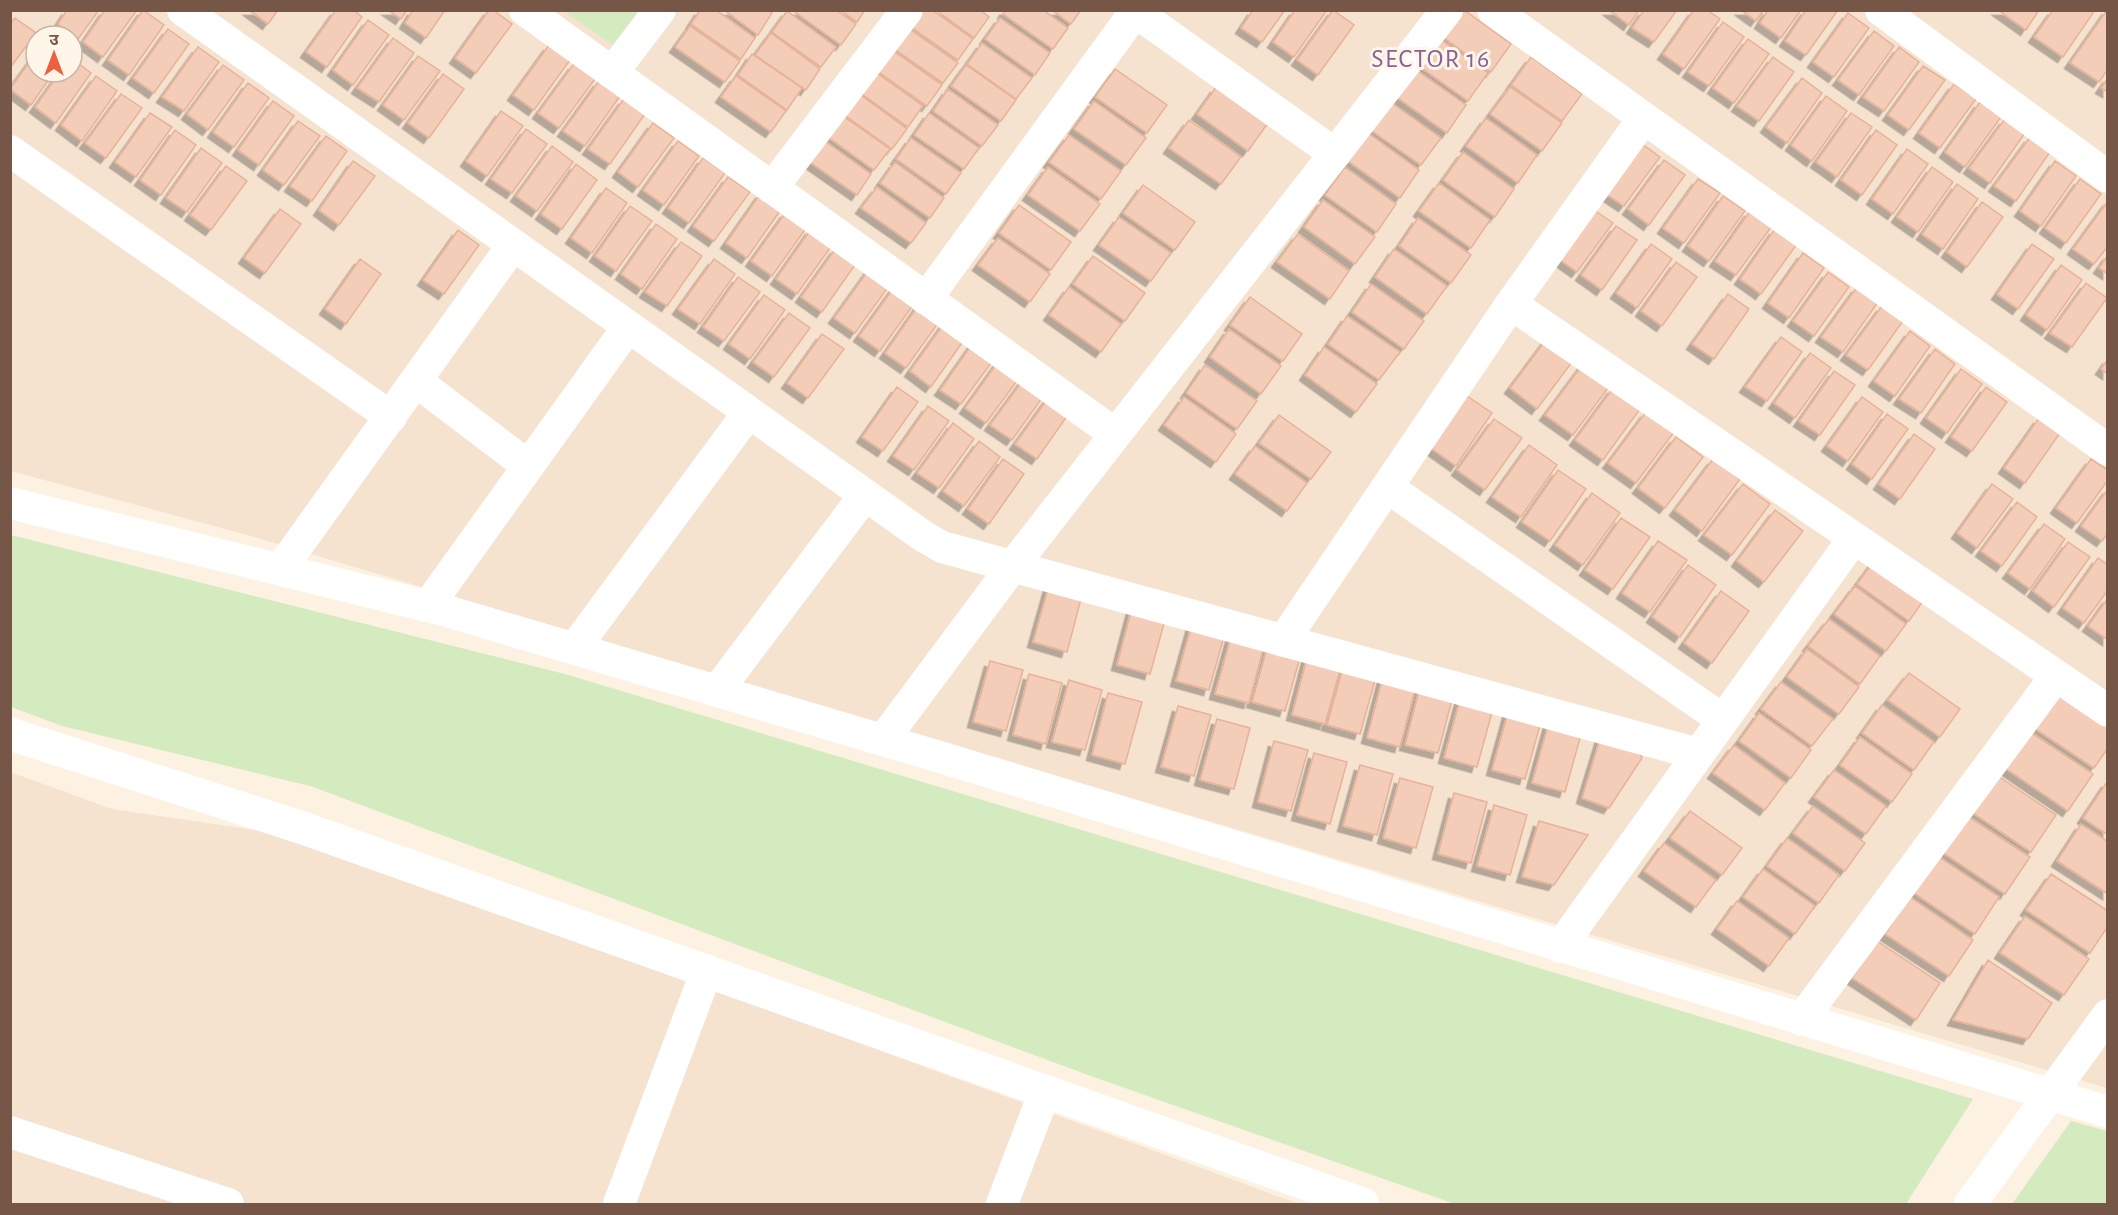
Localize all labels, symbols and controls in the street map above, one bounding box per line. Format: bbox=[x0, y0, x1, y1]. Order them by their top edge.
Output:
north arrow bbox=[24, 24, 84, 84]
text: उ bbox=[49, 32, 59, 48]
district label: SECTOR 16 bbox=[1371, 46, 1491, 72]

